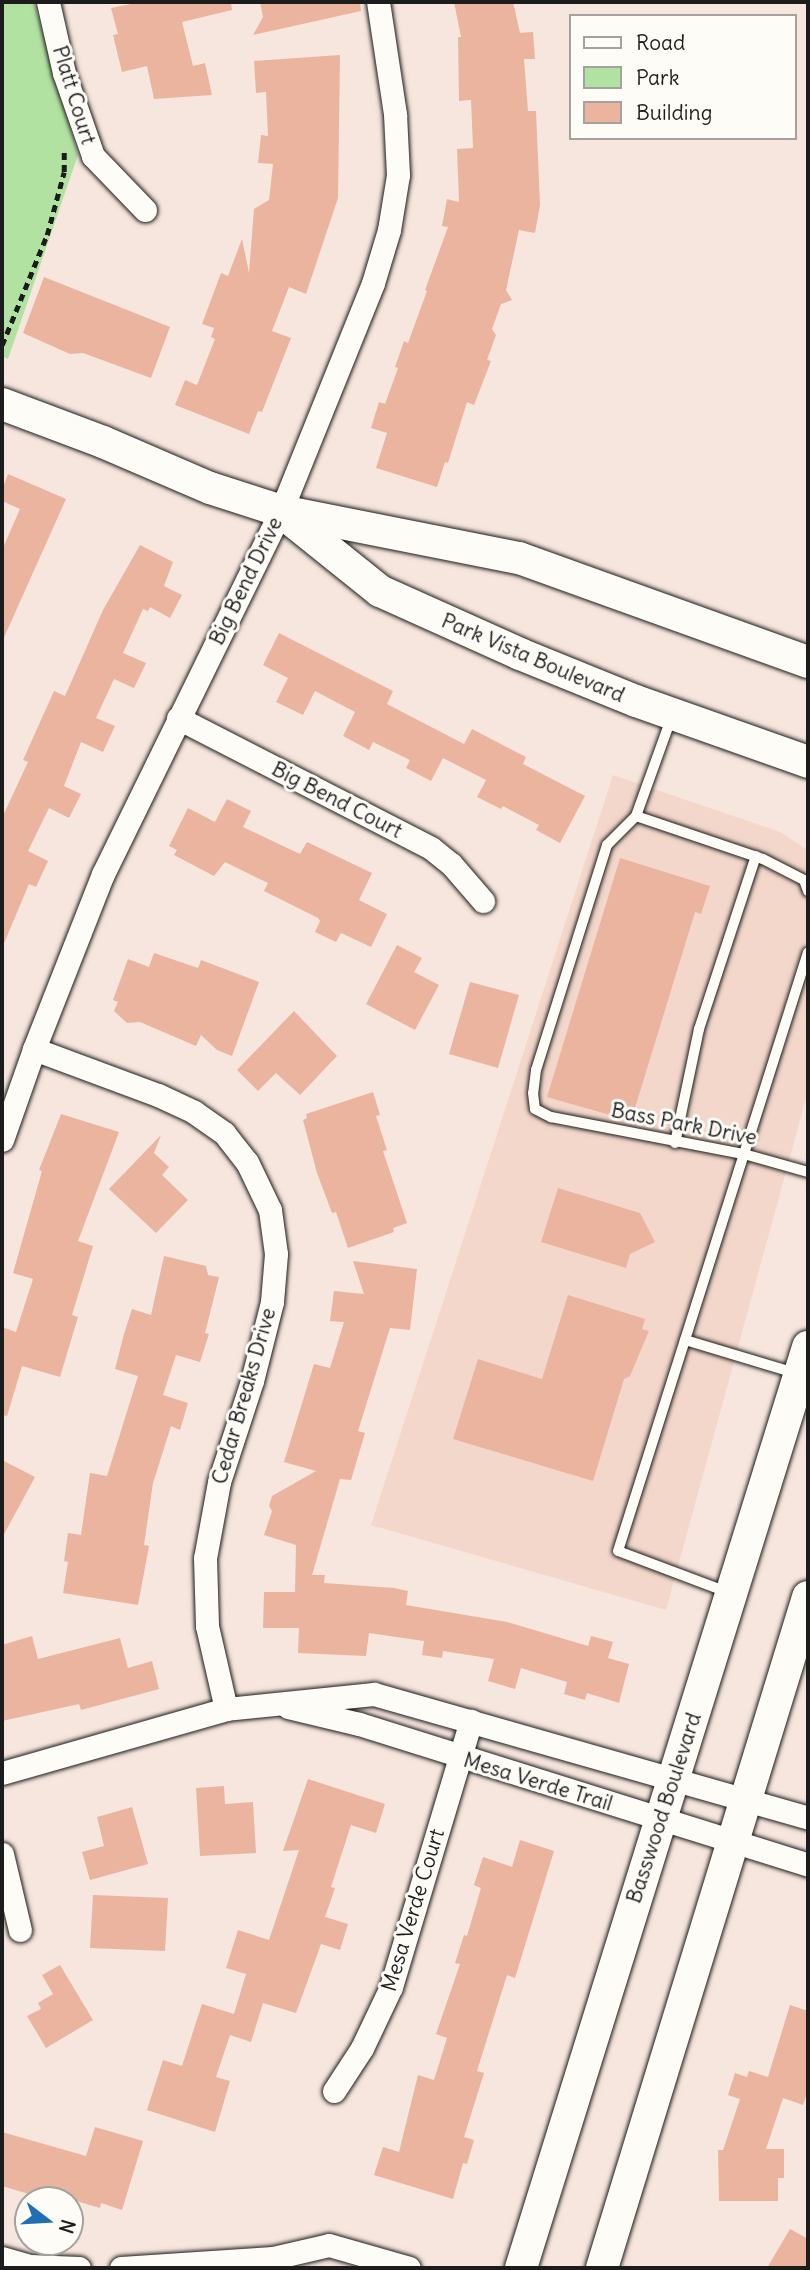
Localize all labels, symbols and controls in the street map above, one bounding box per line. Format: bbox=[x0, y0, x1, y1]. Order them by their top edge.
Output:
legend bbox=[568, 14, 796, 140]
text: Road bbox=[636, 29, 685, 56]
street label: Platt Court bbox=[47, 43, 101, 147]
text: Park bbox=[636, 64, 679, 91]
text: Building bbox=[636, 99, 712, 126]
street label: Big Bend Drive bbox=[204, 513, 288, 649]
street label: Park Vista Boulevard bbox=[438, 608, 628, 708]
street label: Big Bend Court bbox=[268, 756, 406, 844]
street label: Bass Park Drive bbox=[609, 1098, 759, 1150]
street label: Cedar Breaks Drive bbox=[207, 1305, 281, 1487]
street label: Basswood Boulevard bbox=[621, 1710, 707, 1906]
street label: Mesa Verde Trail bbox=[460, 1747, 616, 1817]
street label: Mesa Verde Court bbox=[376, 1826, 450, 1994]
north arrow bbox=[14, 2186, 84, 2256]
text: N bbox=[54, 2217, 81, 2236]

